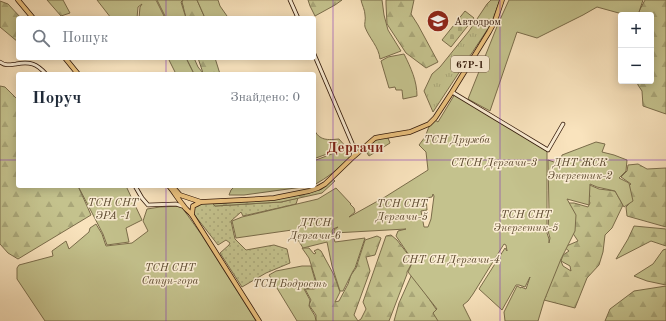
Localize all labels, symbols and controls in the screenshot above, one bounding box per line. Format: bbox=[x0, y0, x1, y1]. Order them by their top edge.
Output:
school or university icon: Автодром bbox=[425, 8, 451, 34]
map controls bbox=[618, 12, 654, 84]
button: + bbox=[618, 12, 654, 48]
search box bbox=[16, 16, 316, 60]
place label: Автодром bbox=[454, 17, 501, 28]
icon: search bbox=[30, 27, 52, 49]
text: Пошук bbox=[62, 31, 108, 46]
button: − bbox=[618, 48, 654, 84]
road number: 67Р-1 bbox=[451, 56, 489, 72]
text: Поруч bbox=[32, 90, 81, 107]
text: Знайдено: 0 bbox=[231, 91, 300, 104]
park label: ТСН Дружба bbox=[424, 135, 490, 146]
district label: Дергачи bbox=[326, 141, 384, 156]
park label: СТСН Дергачи-3 bbox=[451, 158, 538, 169]
park label: ДНТ ЖСК Энергетик-2 bbox=[548, 158, 613, 182]
park label: ТСН СНТ ЭРА -1 bbox=[88, 198, 140, 222]
park label: ТСН СНТ Дергачи-5 bbox=[374, 199, 429, 223]
park label: ТСН СНТ Энергетик-5 bbox=[494, 210, 559, 234]
park label: ДТСН Дергачи-6 bbox=[287, 218, 342, 242]
park label: СНТ СН Дергачи-4 bbox=[402, 255, 501, 266]
park label: ТСН СНТ Сапун-гора bbox=[141, 263, 199, 287]
park label: ТСН Бодрость bbox=[253, 279, 327, 290]

